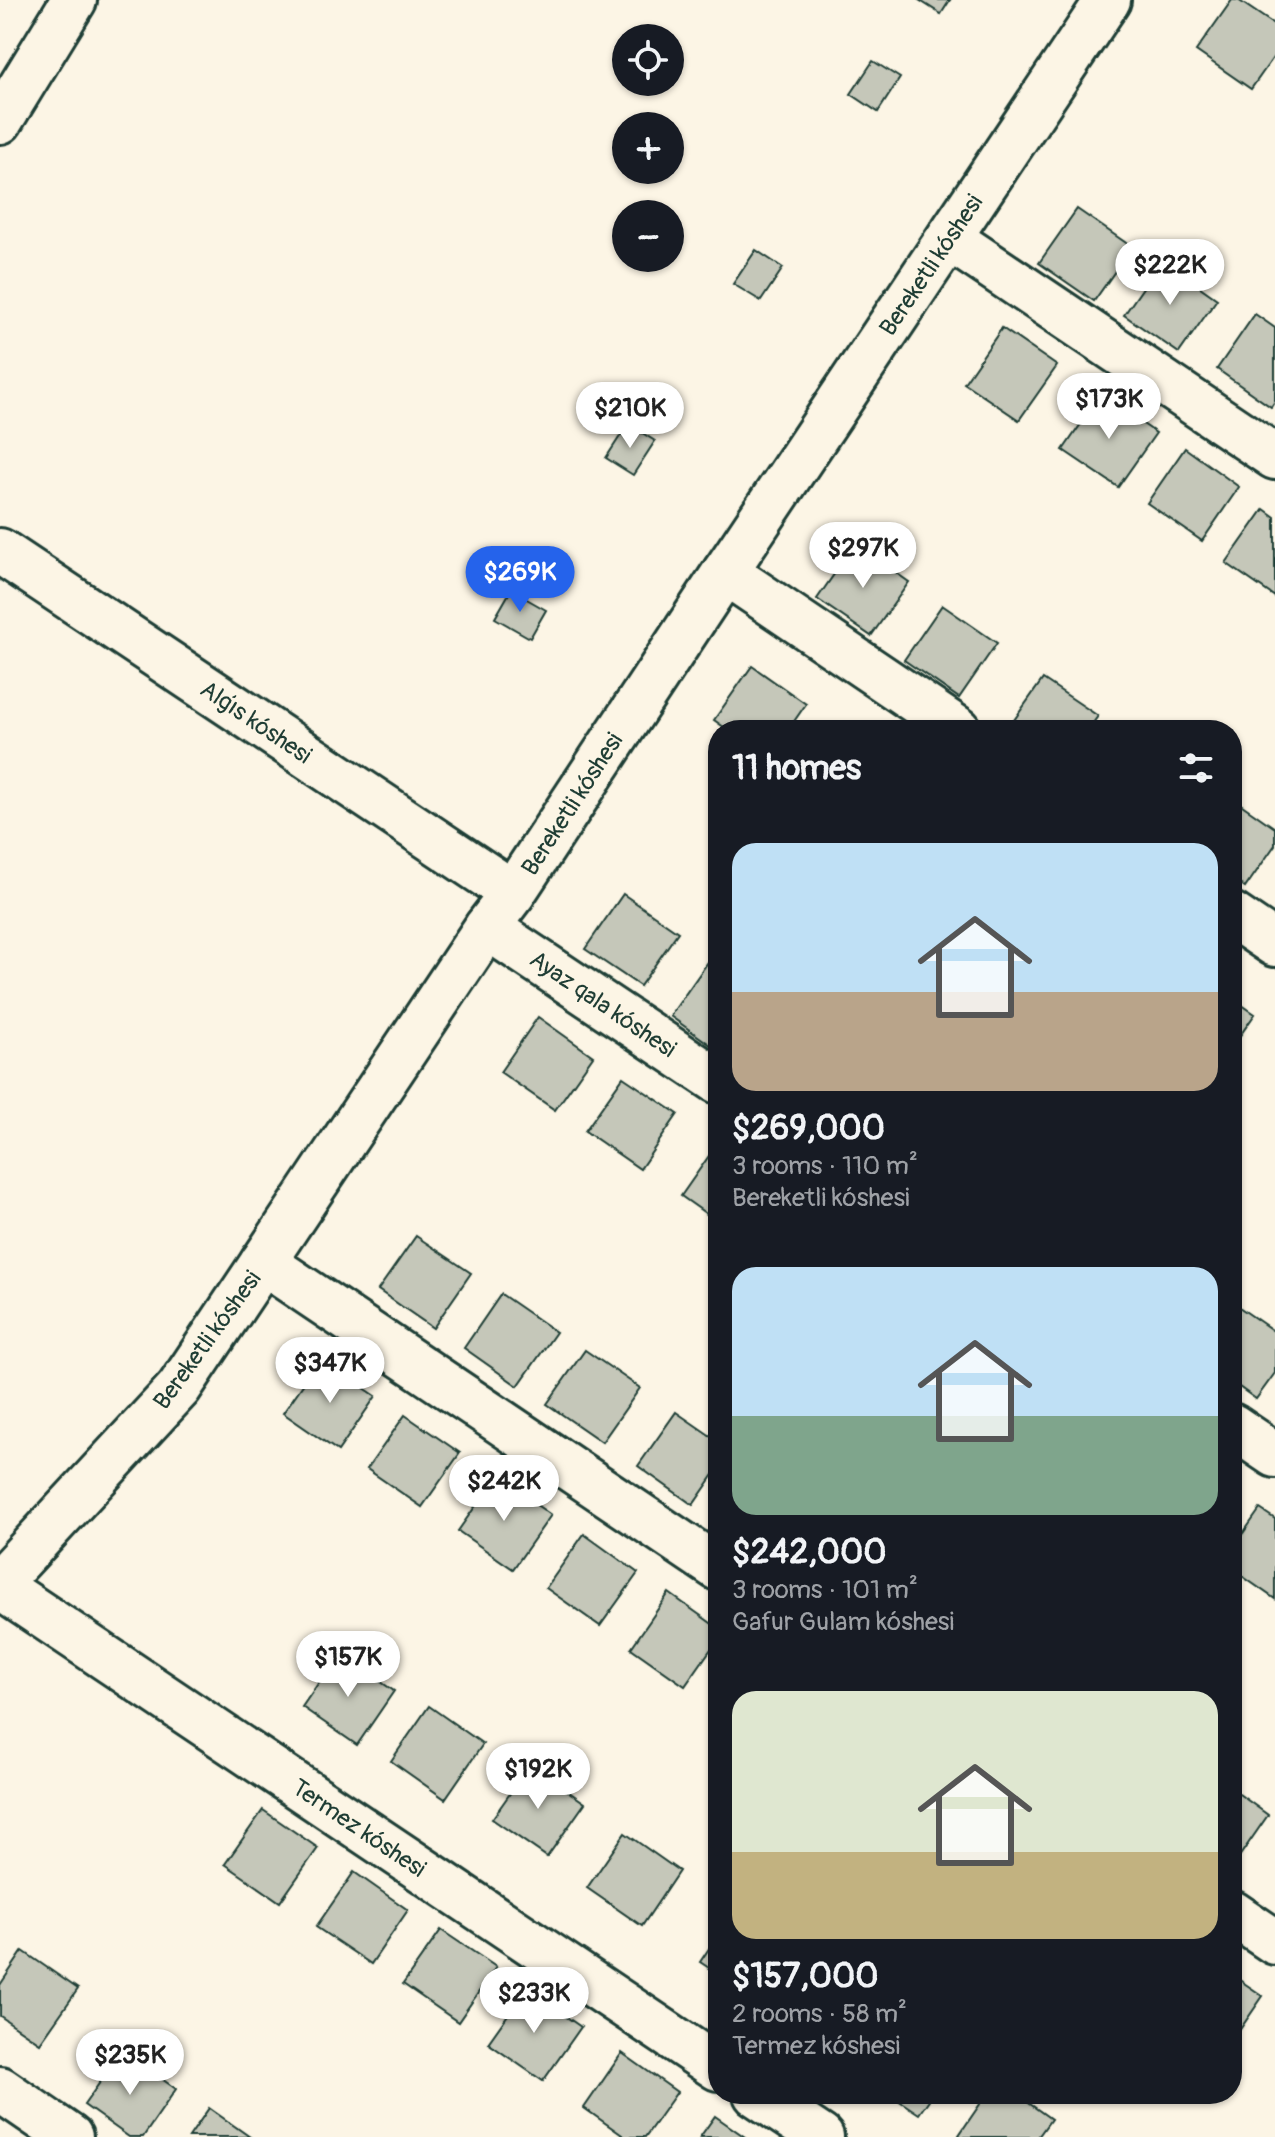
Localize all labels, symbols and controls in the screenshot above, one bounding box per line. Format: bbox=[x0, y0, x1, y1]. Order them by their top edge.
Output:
map controls bbox=[612, 24, 684, 272]
button: locate bbox=[612, 24, 684, 96]
button: + bbox=[612, 112, 684, 184]
street label: Bereketli kóshesi bbox=[874, 189, 989, 341]
button: − bbox=[612, 200, 684, 272]
pin: $222K bbox=[1114, 239, 1226, 307]
text: $222K bbox=[1133, 249, 1207, 281]
pin: $173K bbox=[1053, 373, 1165, 441]
pin: $210K bbox=[574, 382, 686, 450]
text: $173K bbox=[1075, 383, 1143, 415]
text: $210K bbox=[594, 392, 666, 424]
pin: $297K bbox=[807, 522, 919, 590]
text: $297K bbox=[827, 532, 899, 564]
pin: $269K bbox=[464, 546, 576, 614]
text: $269K bbox=[484, 556, 556, 588]
street label: Alǵıs kóshesi bbox=[195, 675, 317, 770]
street label: Bereketli kóshesi bbox=[516, 728, 629, 881]
icon: filters bbox=[1174, 746, 1218, 790]
text: 11 homes bbox=[732, 747, 861, 790]
icon: home bbox=[903, 895, 1047, 1039]
street label: Ayaz qala kóshesi bbox=[524, 945, 681, 1064]
text: $269,000 bbox=[732, 1107, 885, 1150]
text: 3 rooms · 110 m² bbox=[732, 1150, 918, 1182]
text: Bereketli kóshesi bbox=[732, 1182, 910, 1214]
street label: Bereketli kóshesi bbox=[147, 1265, 267, 1415]
icon: home bbox=[903, 1319, 1047, 1463]
pin: $347K bbox=[274, 1337, 386, 1405]
text: $347K bbox=[293, 1347, 367, 1379]
pin: $242K bbox=[448, 1455, 560, 1523]
text: $242K bbox=[467, 1465, 541, 1497]
text: $242,000 bbox=[732, 1531, 886, 1574]
text: 3 rooms · 101 m² bbox=[732, 1574, 918, 1606]
text: Gafur Gulam kóshesi bbox=[732, 1606, 954, 1638]
pin: $157K bbox=[292, 1631, 404, 1699]
text: $157K bbox=[314, 1641, 382, 1673]
pin: $192K bbox=[482, 1743, 594, 1811]
icon: home bbox=[903, 1743, 1047, 1887]
text: $192K bbox=[504, 1753, 572, 1785]
street label: Termez kóshesi bbox=[286, 1773, 431, 1884]
text: $157,000 bbox=[732, 1955, 878, 1998]
pin: $233K bbox=[478, 1967, 590, 2035]
text: $233K bbox=[498, 1977, 570, 2009]
text: 2 rooms · 58 m² bbox=[732, 1998, 907, 2030]
pin: $235K bbox=[74, 2029, 186, 2097]
text: Termez kóshesi bbox=[732, 2030, 900, 2062]
text: $235K bbox=[94, 2039, 166, 2071]

